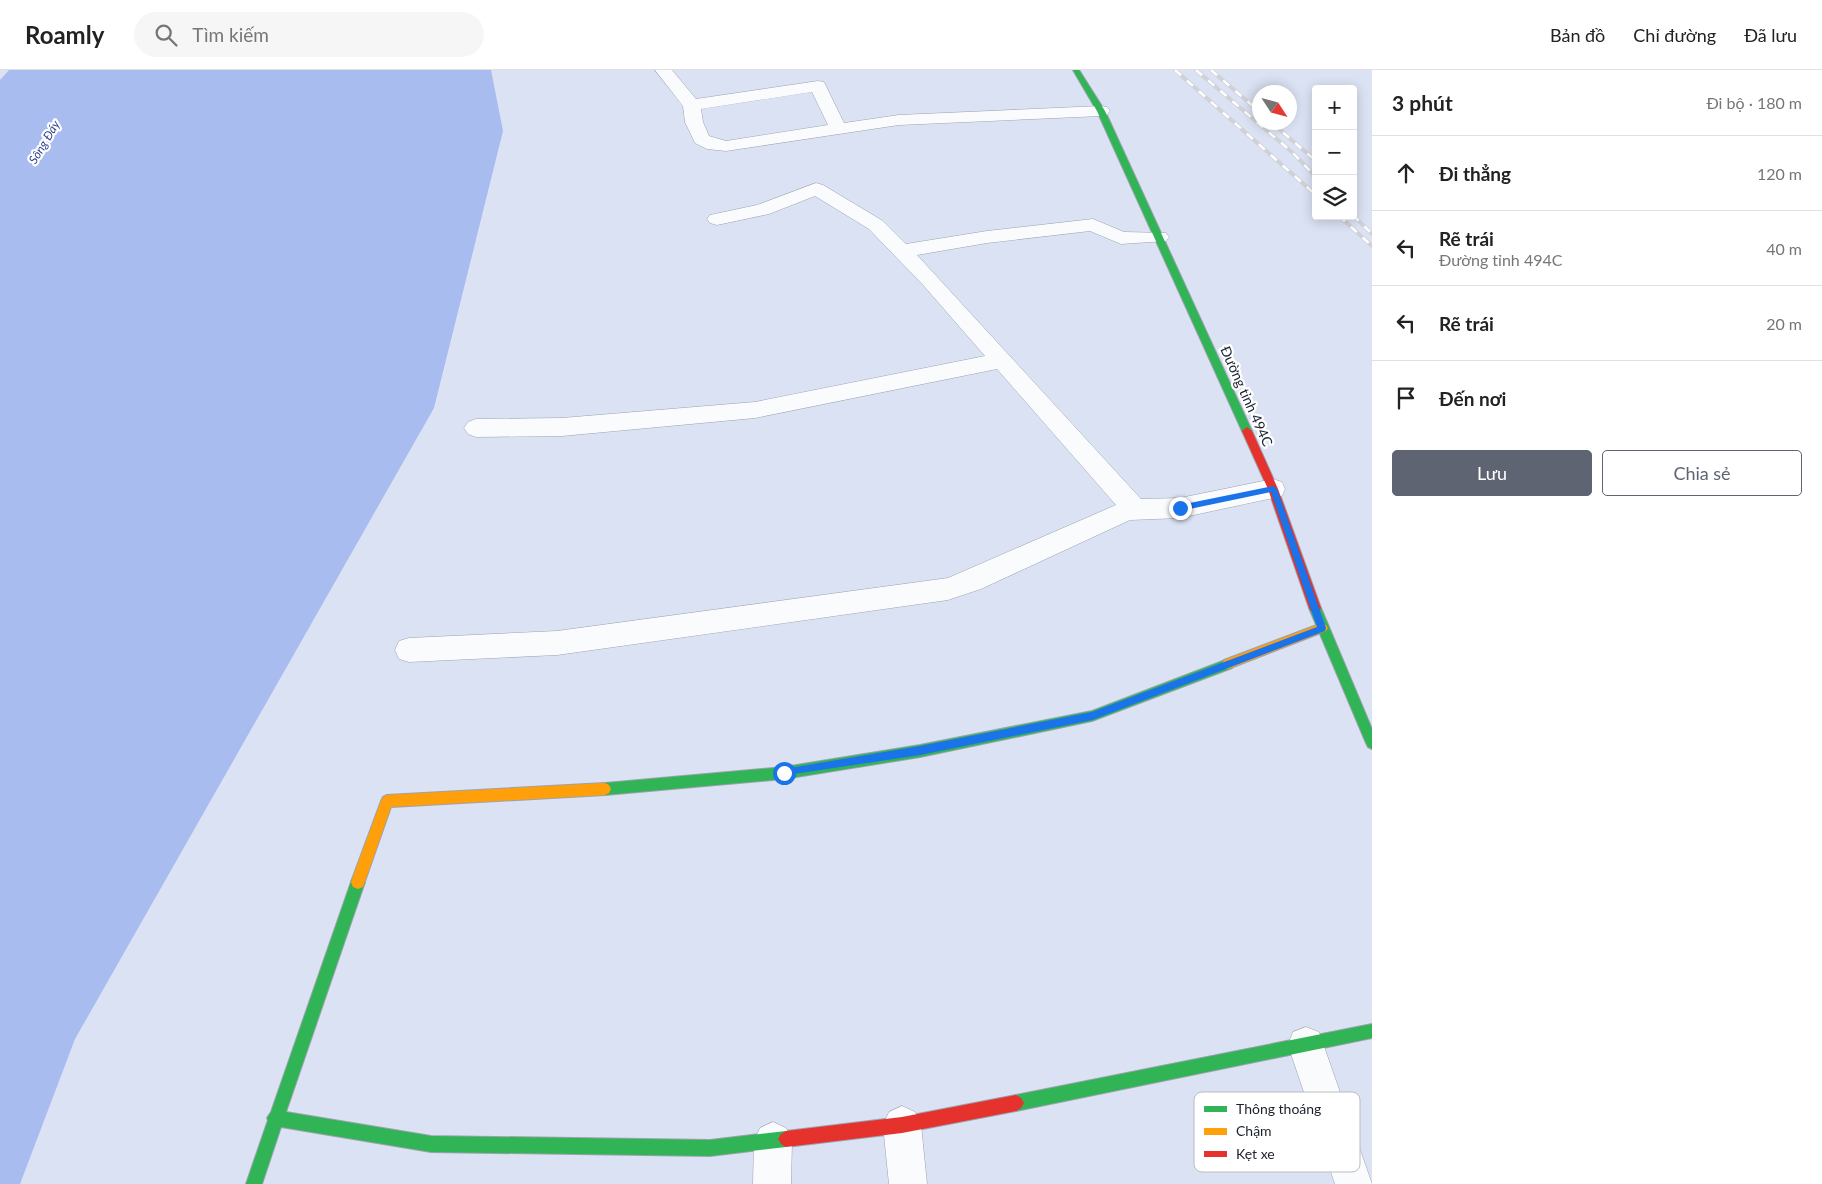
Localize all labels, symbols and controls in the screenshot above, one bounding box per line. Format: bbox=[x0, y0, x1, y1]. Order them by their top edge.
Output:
search box bbox=[134, 12, 484, 57]
text: Roamly bbox=[25, 20, 104, 49]
icon: search bbox=[152, 21, 180, 49]
text: Tìm kiếm bbox=[192, 23, 269, 46]
text: Bản đồ bbox=[1550, 24, 1605, 46]
text: Chỉ đường bbox=[1633, 24, 1716, 46]
text: Đã lưu bbox=[1744, 24, 1797, 46]
north arrow bbox=[1252, 85, 1297, 130]
map controls bbox=[1312, 85, 1357, 220]
button: + bbox=[1312, 85, 1357, 130]
text: 3 phút bbox=[1392, 90, 1453, 115]
text: Đi bộ · 180 m bbox=[1706, 93, 1802, 112]
water label: Sông Đáy bbox=[25, 118, 63, 166]
button: − bbox=[1312, 130, 1357, 175]
icon: ahead bbox=[1392, 159, 1420, 187]
text: Đi thẳng bbox=[1439, 162, 1511, 185]
text: 120 m bbox=[1757, 164, 1802, 183]
button: layers bbox=[1312, 175, 1357, 220]
text: Rẽ trái bbox=[1439, 227, 1494, 250]
icon: left bbox=[1392, 234, 1420, 262]
text: 40 m bbox=[1766, 239, 1802, 258]
text: Đường tỉnh 494C bbox=[1439, 250, 1562, 269]
icon: left bbox=[1392, 309, 1420, 337]
text: Rẽ trái bbox=[1439, 312, 1494, 335]
text: 20 m bbox=[1766, 314, 1802, 333]
street label: Đường tỉnh 494C bbox=[1217, 343, 1277, 449]
icon: arrive bbox=[1392, 384, 1420, 412]
text: Đến nơi bbox=[1439, 387, 1506, 410]
button: Lưu bbox=[1392, 450, 1592, 496]
button: Chia sẻ bbox=[1602, 450, 1802, 496]
route end bbox=[1169, 497, 1192, 520]
route start bbox=[773, 762, 796, 785]
legend bbox=[1194, 1092, 1360, 1172]
text: Thông thoáng bbox=[1236, 1100, 1321, 1117]
text: Chậm bbox=[1236, 1122, 1272, 1139]
text: Kẹt xe bbox=[1236, 1145, 1275, 1162]

